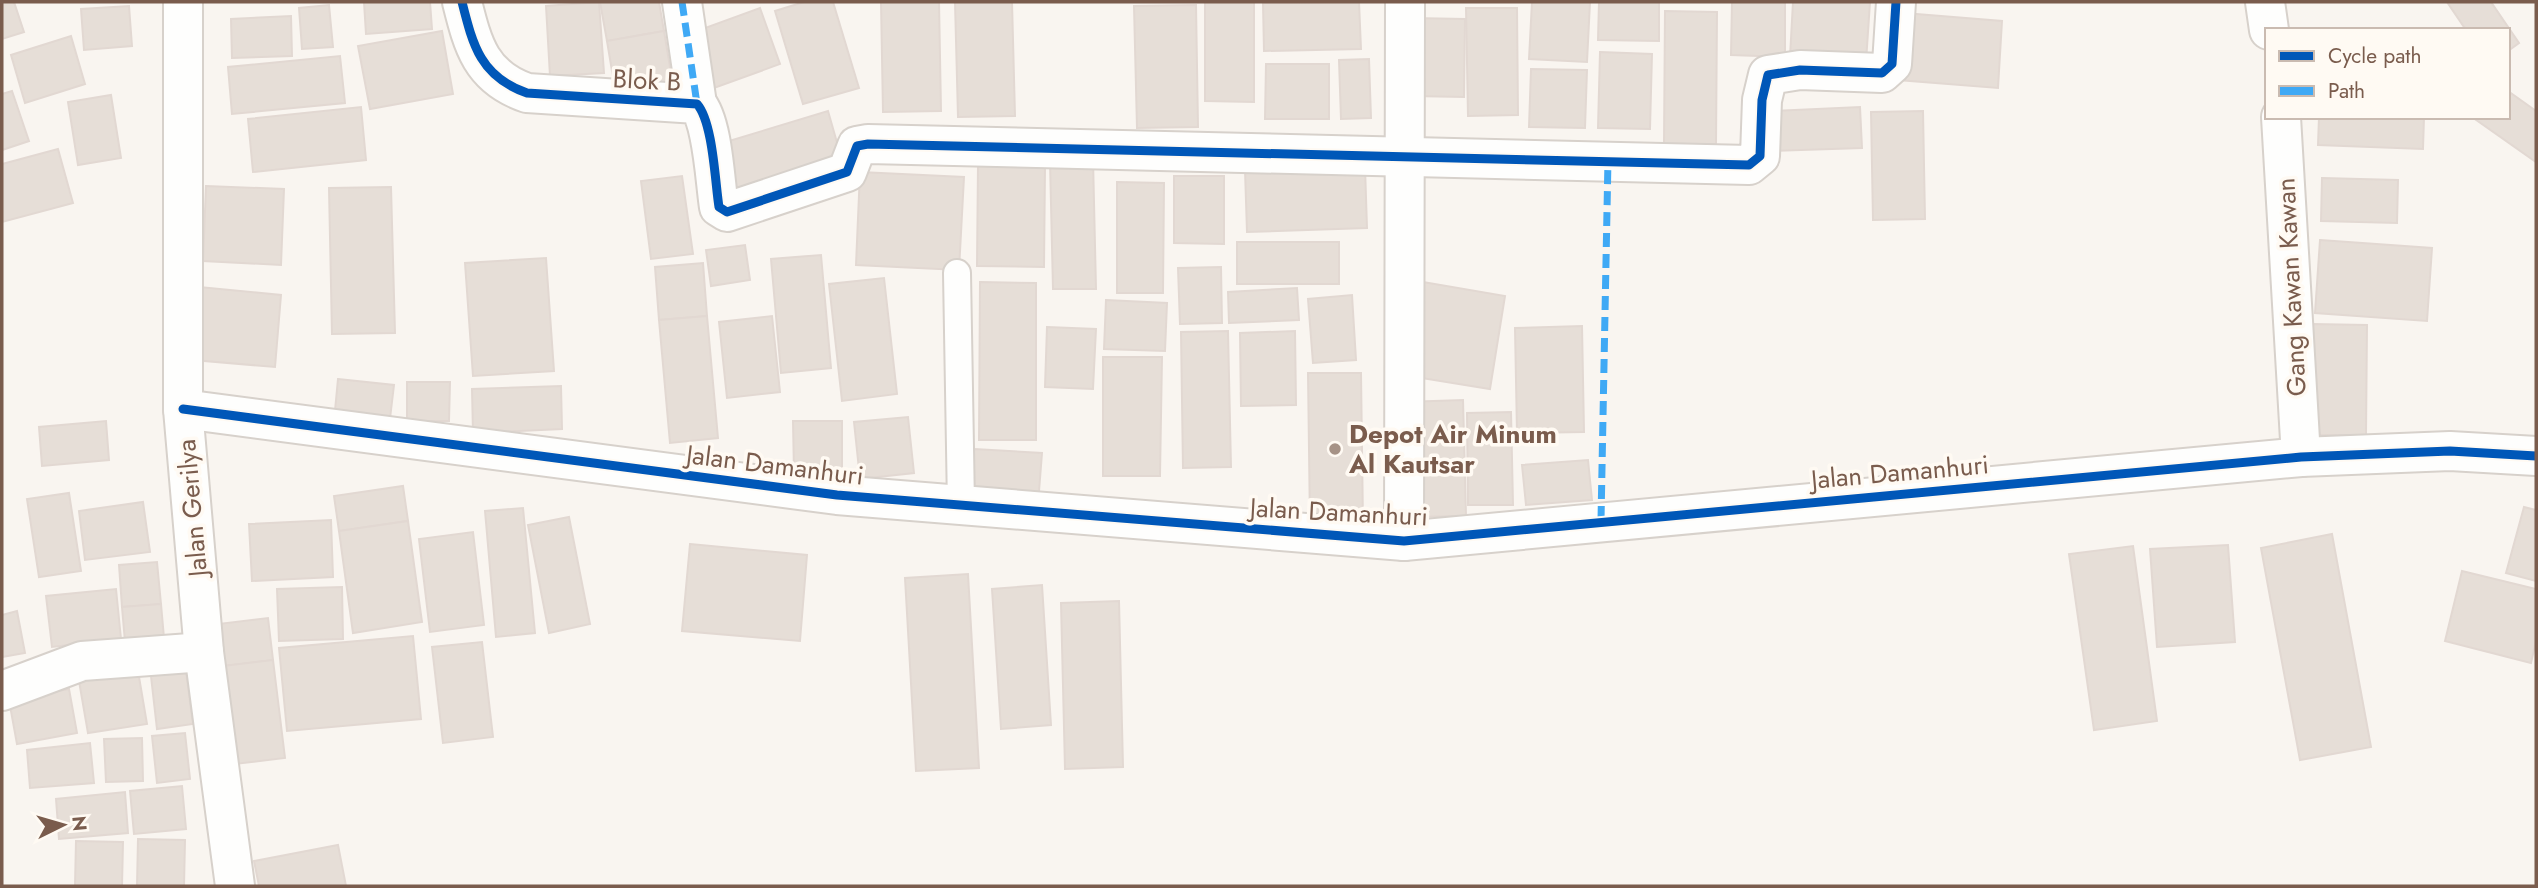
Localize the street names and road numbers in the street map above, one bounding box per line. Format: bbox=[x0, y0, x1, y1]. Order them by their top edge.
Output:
street label: Blok B bbox=[612, 59, 682, 101]
street label: Gang Kawan Kawan bbox=[2266, 177, 2316, 397]
street label: Jalan Damanhuri bbox=[681, 435, 866, 495]
street label: Jalan Gerilya bbox=[167, 438, 217, 581]
street label: Jalan Damanhuri bbox=[1807, 445, 1990, 499]
street label: Jalan Damanhuri bbox=[1246, 488, 1429, 536]

